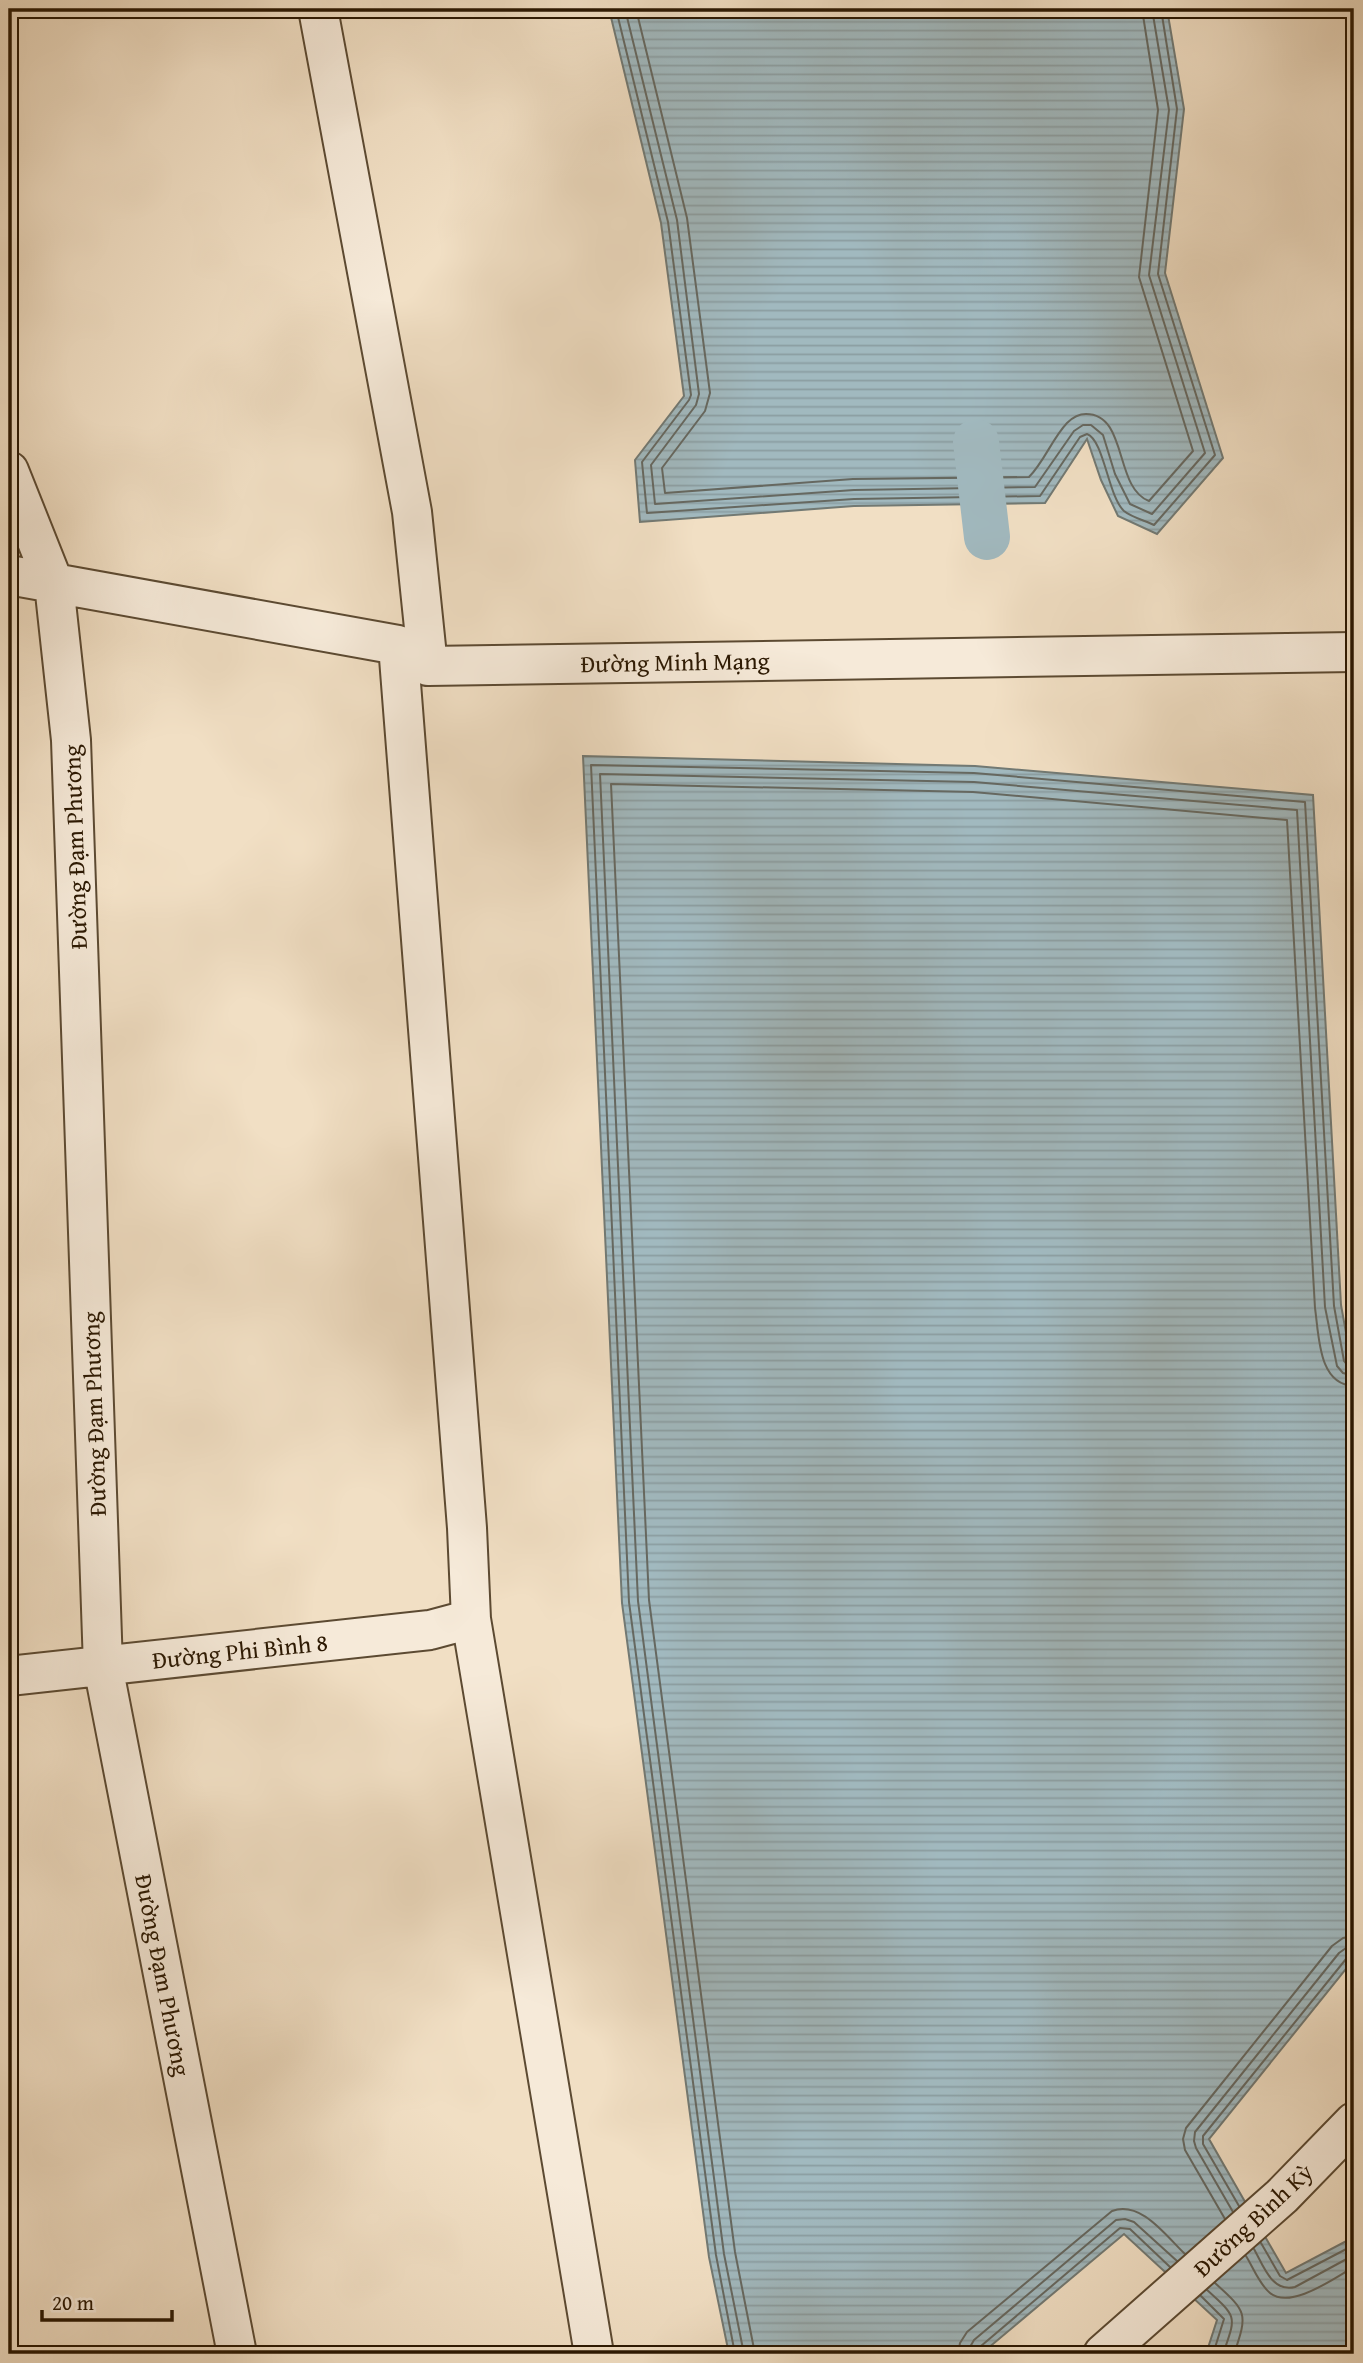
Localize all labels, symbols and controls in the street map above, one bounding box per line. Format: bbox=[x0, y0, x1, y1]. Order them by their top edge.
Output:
street label: Đường Minh Mạng bbox=[580, 643, 770, 681]
street label: Đường Đạm Phương bbox=[54, 744, 96, 950]
street label: Đường Đạm Phương bbox=[73, 1311, 115, 1517]
street label: Đường Phi Bình 8 bbox=[150, 1624, 330, 1678]
street label: Đường Đạm Phương bbox=[126, 1871, 200, 2079]
street label: Đường Bình Kỳ bbox=[1185, 2155, 1321, 2285]
scale bar bbox=[42, 2279, 172, 2323]
text: 20 m bbox=[52, 2287, 94, 2318]

